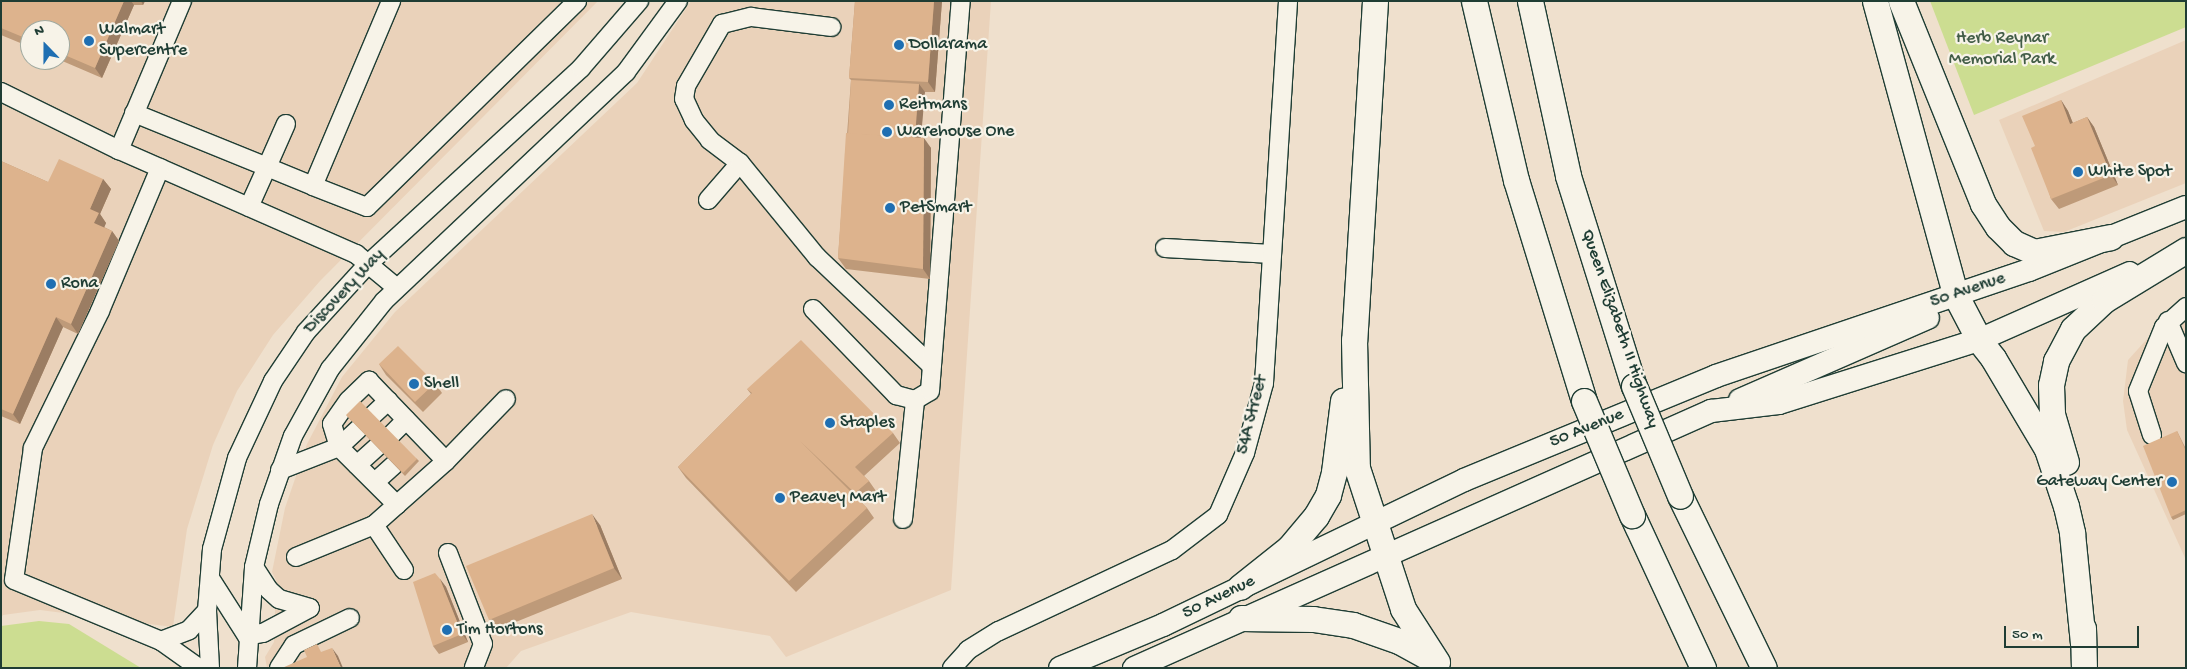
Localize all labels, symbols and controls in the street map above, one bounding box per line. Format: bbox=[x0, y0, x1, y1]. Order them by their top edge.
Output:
north arrow bbox=[20, 20, 70, 70]
place label: Walmart Supercentre bbox=[99, 20, 187, 62]
text: N bbox=[32, 22, 47, 41]
park label: Herb Reynar Memorial Park bbox=[1949, 29, 2055, 72]
place label: Dollarama bbox=[909, 34, 987, 56]
marker: Walmart Supercentre bbox=[83, 35, 95, 47]
marker: Dollarama bbox=[893, 39, 905, 51]
place label: Reitmans bbox=[899, 94, 967, 116]
marker: Reitmans bbox=[883, 99, 895, 111]
place label: Warehouse One bbox=[897, 121, 1014, 143]
marker: Warehouse One bbox=[881, 126, 893, 138]
place label: White Spot bbox=[2088, 161, 2172, 183]
marker: White Spot bbox=[2072, 166, 2084, 178]
place label: PetSmart bbox=[900, 197, 971, 219]
marker: PetSmart bbox=[884, 202, 896, 214]
street label: Queen Elizabeth II Highway bbox=[1575, 227, 1663, 431]
street label: Discovery Way bbox=[300, 245, 390, 339]
street label: 50 Avenue bbox=[1928, 268, 2008, 314]
place label: Rona bbox=[61, 273, 98, 295]
marker: Rona bbox=[45, 278, 57, 290]
place label: Shell bbox=[424, 373, 459, 395]
street label: 54A Street bbox=[1233, 373, 1273, 457]
marker: Shell bbox=[408, 378, 420, 390]
street label: 50 Avenue bbox=[1547, 404, 1627, 454]
place label: Staples bbox=[840, 412, 894, 434]
marker: Staples bbox=[824, 417, 836, 429]
place label: Gateway Center bbox=[2036, 471, 2162, 493]
marker: Gateway Center bbox=[2166, 476, 2178, 488]
place label: Peavey Mart bbox=[790, 487, 886, 509]
marker: Peavey Mart bbox=[774, 492, 786, 504]
street label: 50 Avenue bbox=[1179, 571, 1259, 625]
scale bar bbox=[2007, 616, 2142, 648]
place label: Tim Hortons bbox=[457, 619, 543, 641]
marker: Tim Hortons bbox=[441, 624, 453, 636]
text: 50 m bbox=[2012, 626, 2043, 644]

